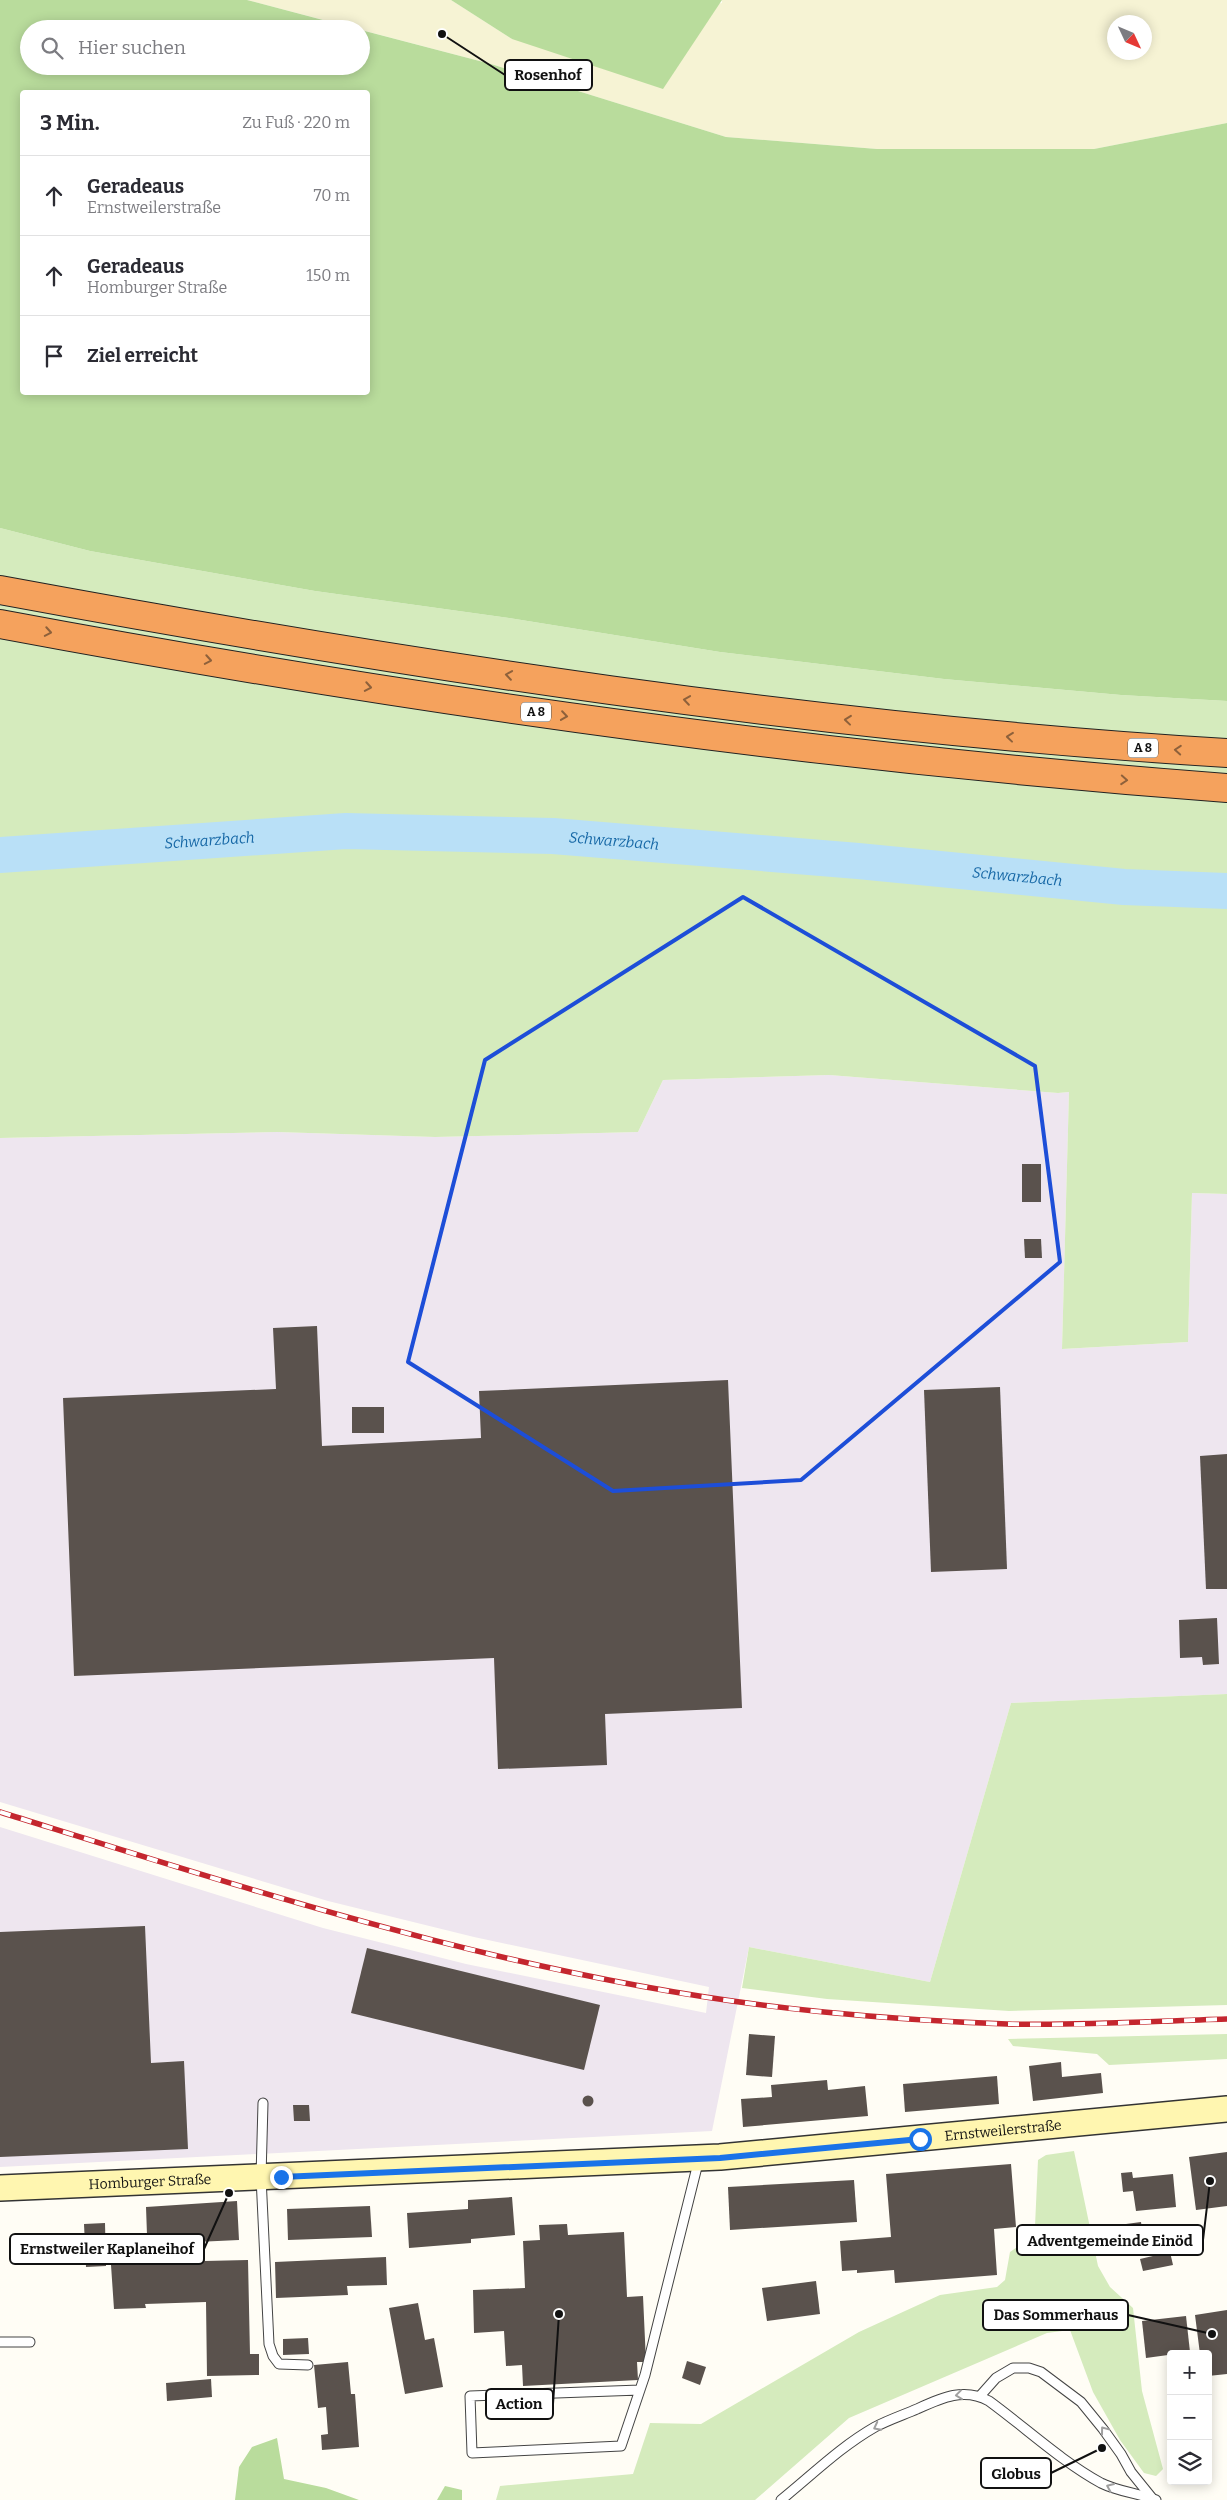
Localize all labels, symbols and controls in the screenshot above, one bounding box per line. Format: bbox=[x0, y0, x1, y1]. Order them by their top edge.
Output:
north arrow bbox=[1107, 15, 1152, 60]
search box bbox=[20, 20, 370, 75]
icon: search bbox=[38, 34, 66, 62]
text: Hier suchen bbox=[78, 36, 186, 59]
callout: Rosenhof bbox=[505, 60, 592, 90]
text: Rosenhof bbox=[514, 66, 583, 84]
text: 3 Min. bbox=[40, 110, 100, 136]
text: Zu Fuß · 220 m bbox=[242, 113, 350, 132]
text: Geradeaus bbox=[87, 175, 184, 198]
icon: ahead bbox=[40, 182, 68, 210]
text: 70 m bbox=[314, 186, 350, 205]
text: Ernstweilerstraße bbox=[87, 198, 221, 217]
text: Geradeaus bbox=[87, 255, 184, 278]
icon: ahead bbox=[40, 262, 68, 290]
text: 150 m bbox=[306, 266, 350, 285]
text: Homburger Straße bbox=[87, 278, 227, 297]
icon: arrive bbox=[40, 342, 68, 370]
text: Ziel erreicht bbox=[87, 344, 198, 367]
one-way arrow bbox=[44, 627, 52, 637]
one-way arrow bbox=[204, 654, 212, 664]
one-way arrow bbox=[504, 670, 512, 681]
one-way arrow bbox=[364, 682, 373, 692]
one-way arrow bbox=[683, 696, 691, 706]
road number: A 8 bbox=[521, 702, 551, 722]
one-way arrow bbox=[560, 710, 568, 721]
one-way arrow bbox=[844, 715, 852, 726]
one-way arrow bbox=[1006, 732, 1014, 743]
road number: A 8 bbox=[1128, 738, 1158, 758]
one-way arrow bbox=[1174, 745, 1182, 756]
one-way arrow bbox=[1121, 774, 1129, 785]
water label: Schwarzbach bbox=[164, 828, 255, 853]
water label: Schwarzbach bbox=[568, 828, 660, 854]
water label: Schwarzbach bbox=[971, 863, 1063, 890]
street label: Ernstweilerstraße bbox=[944, 2117, 1062, 2145]
route start bbox=[909, 2128, 932, 2151]
route end bbox=[270, 2166, 293, 2189]
street label: Homburger Straße bbox=[88, 2171, 212, 2193]
callout: Adventgemeinde Einöd bbox=[1017, 2225, 1203, 2255]
text: Adventgemeinde Einöd bbox=[1027, 2232, 1193, 2250]
callout: Ernstweiler Kaplaneihof bbox=[10, 2234, 204, 2264]
text: Ernstweiler Kaplaneihof bbox=[20, 2240, 195, 2258]
callout: Das Sommerhaus bbox=[983, 2300, 1128, 2330]
text: Das Sommerhaus bbox=[994, 2306, 1118, 2324]
map controls bbox=[1167, 2350, 1212, 2485]
button: + bbox=[1167, 2350, 1212, 2395]
callout: Action bbox=[486, 2389, 553, 2419]
one-way arrow bbox=[955, 2389, 963, 2400]
text: Action bbox=[495, 2395, 543, 2413]
button: − bbox=[1167, 2395, 1212, 2440]
one-way arrow bbox=[874, 2421, 883, 2431]
one-way arrow bbox=[1101, 2426, 1110, 2436]
button: layers bbox=[1167, 2440, 1212, 2485]
callout: Globus bbox=[981, 2458, 1051, 2488]
text: Globus bbox=[991, 2465, 1041, 2483]
one-way arrow bbox=[1106, 2482, 1115, 2493]

